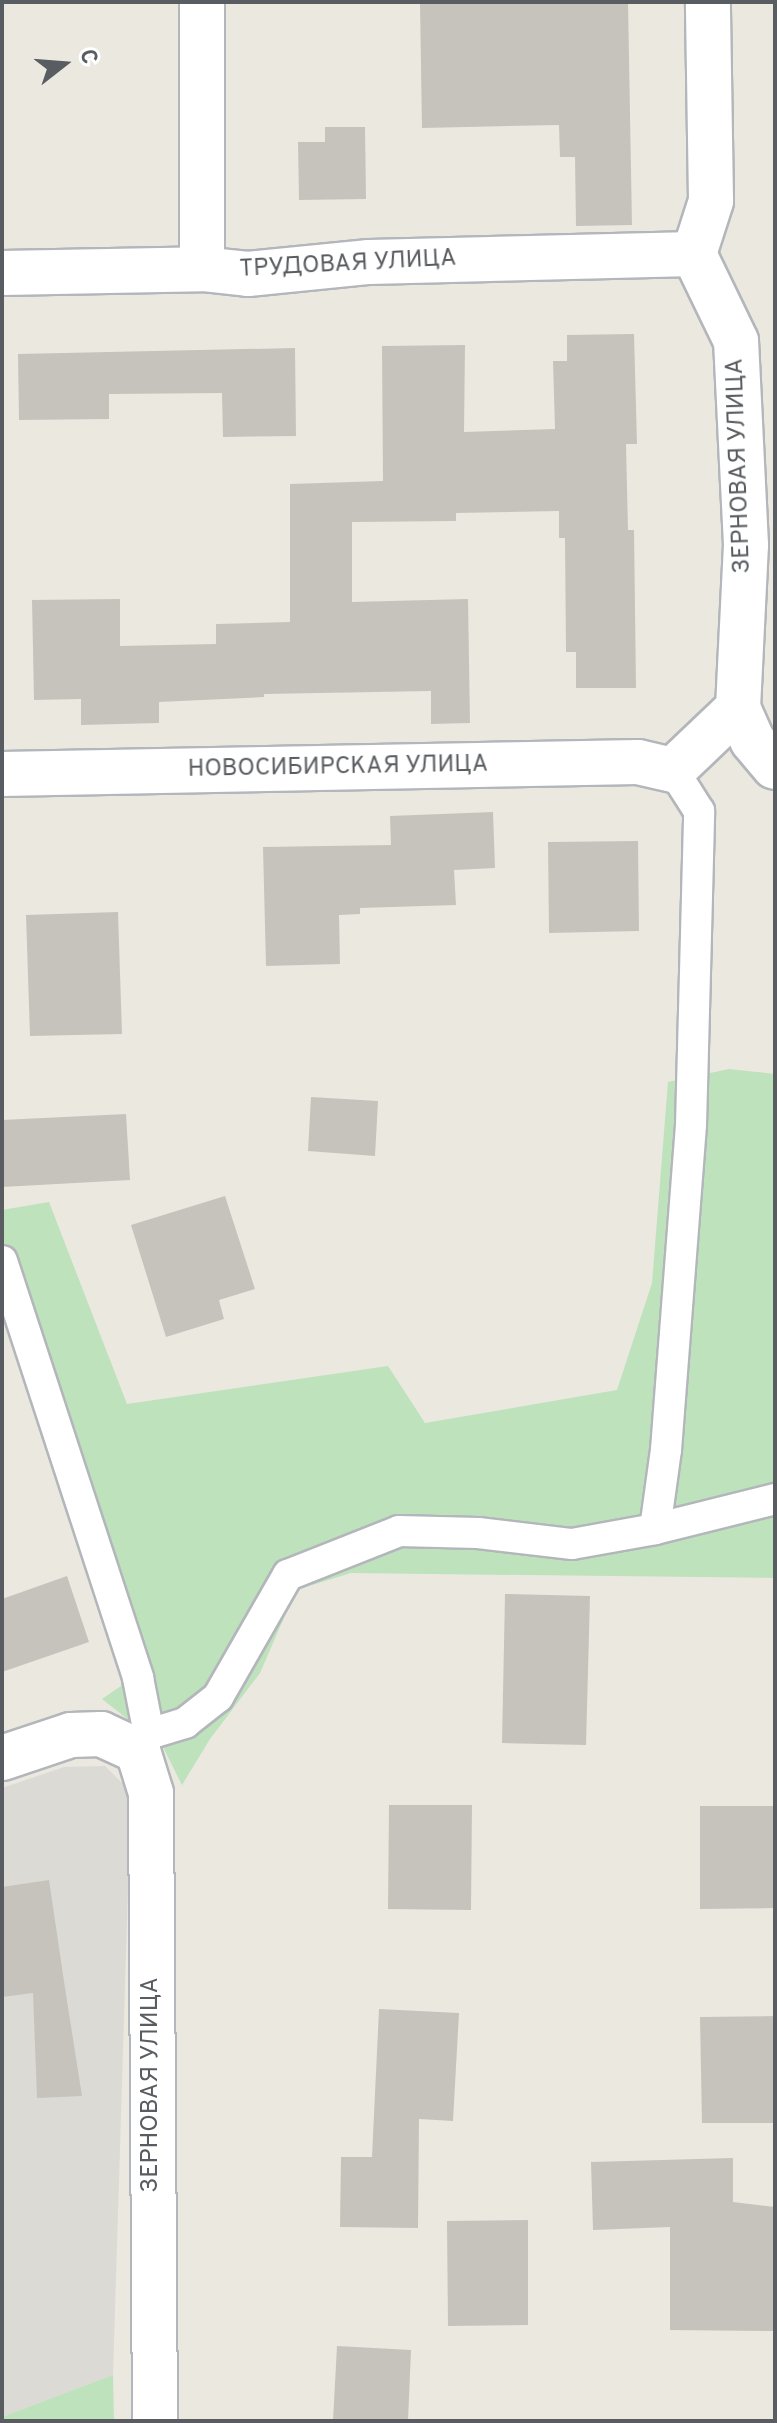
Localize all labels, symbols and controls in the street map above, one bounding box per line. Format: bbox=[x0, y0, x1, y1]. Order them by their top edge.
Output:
north arrow bbox=[24, 24, 104, 104]
text: С bbox=[72, 46, 102, 68]
street label: ТРУДОВАЯ УЛИЦА bbox=[239, 245, 457, 285]
street label: ЗЕРНОВАЯ УЛИЦА bbox=[722, 358, 758, 574]
street label: НОВОСИБИРСКАЯ УЛИЦА bbox=[187, 751, 489, 785]
street label: ЗЕРНОВАЯ УЛИЦА bbox=[138, 1977, 166, 2193]

